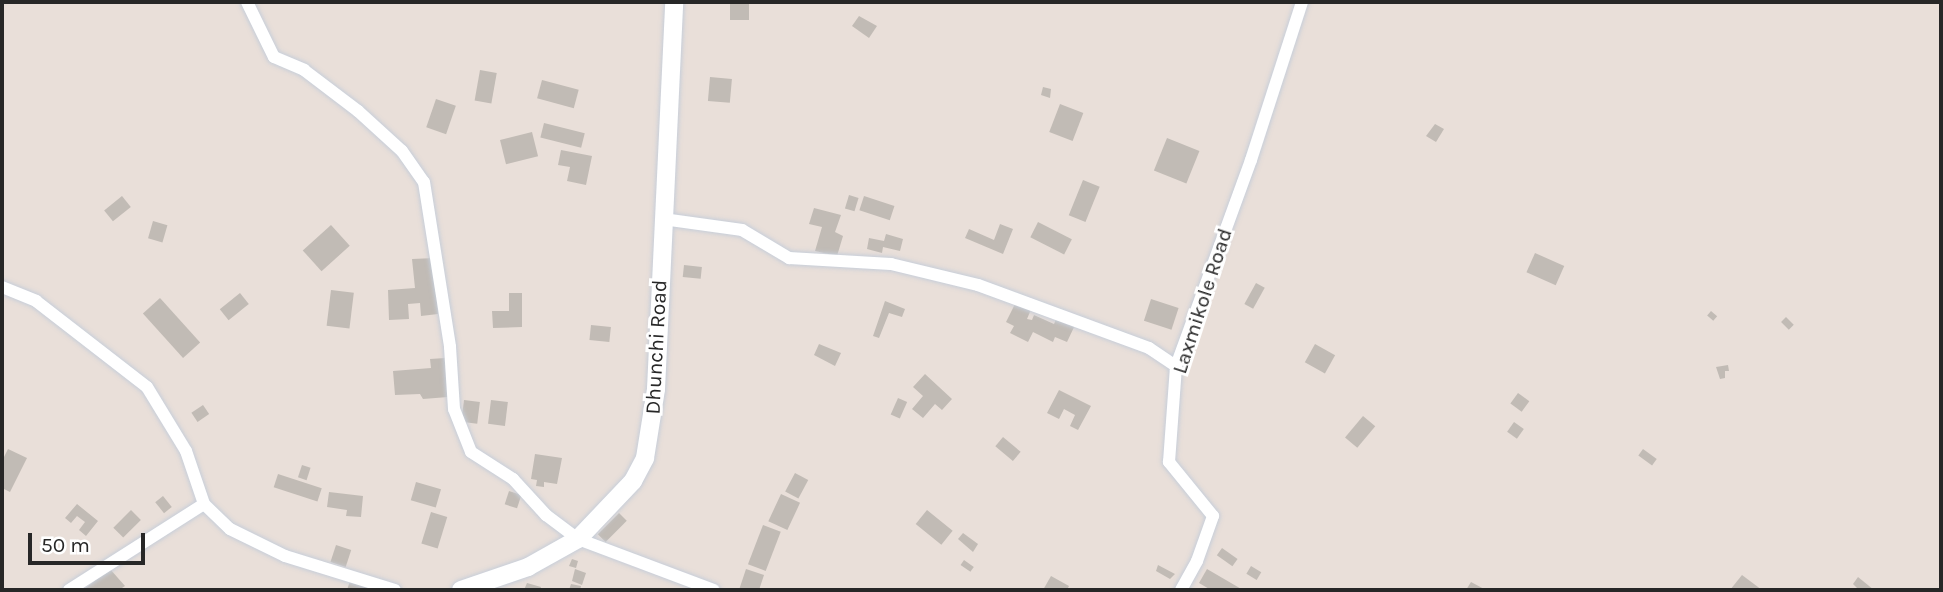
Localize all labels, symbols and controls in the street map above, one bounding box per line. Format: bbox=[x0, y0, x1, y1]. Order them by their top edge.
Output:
street label: Laxmikole Road bbox=[1167, 225, 1237, 377]
street label: Dhunchi Road bbox=[640, 279, 672, 415]
scale bar bbox=[32, 518, 149, 562]
text: 50 m bbox=[41, 533, 90, 557]

